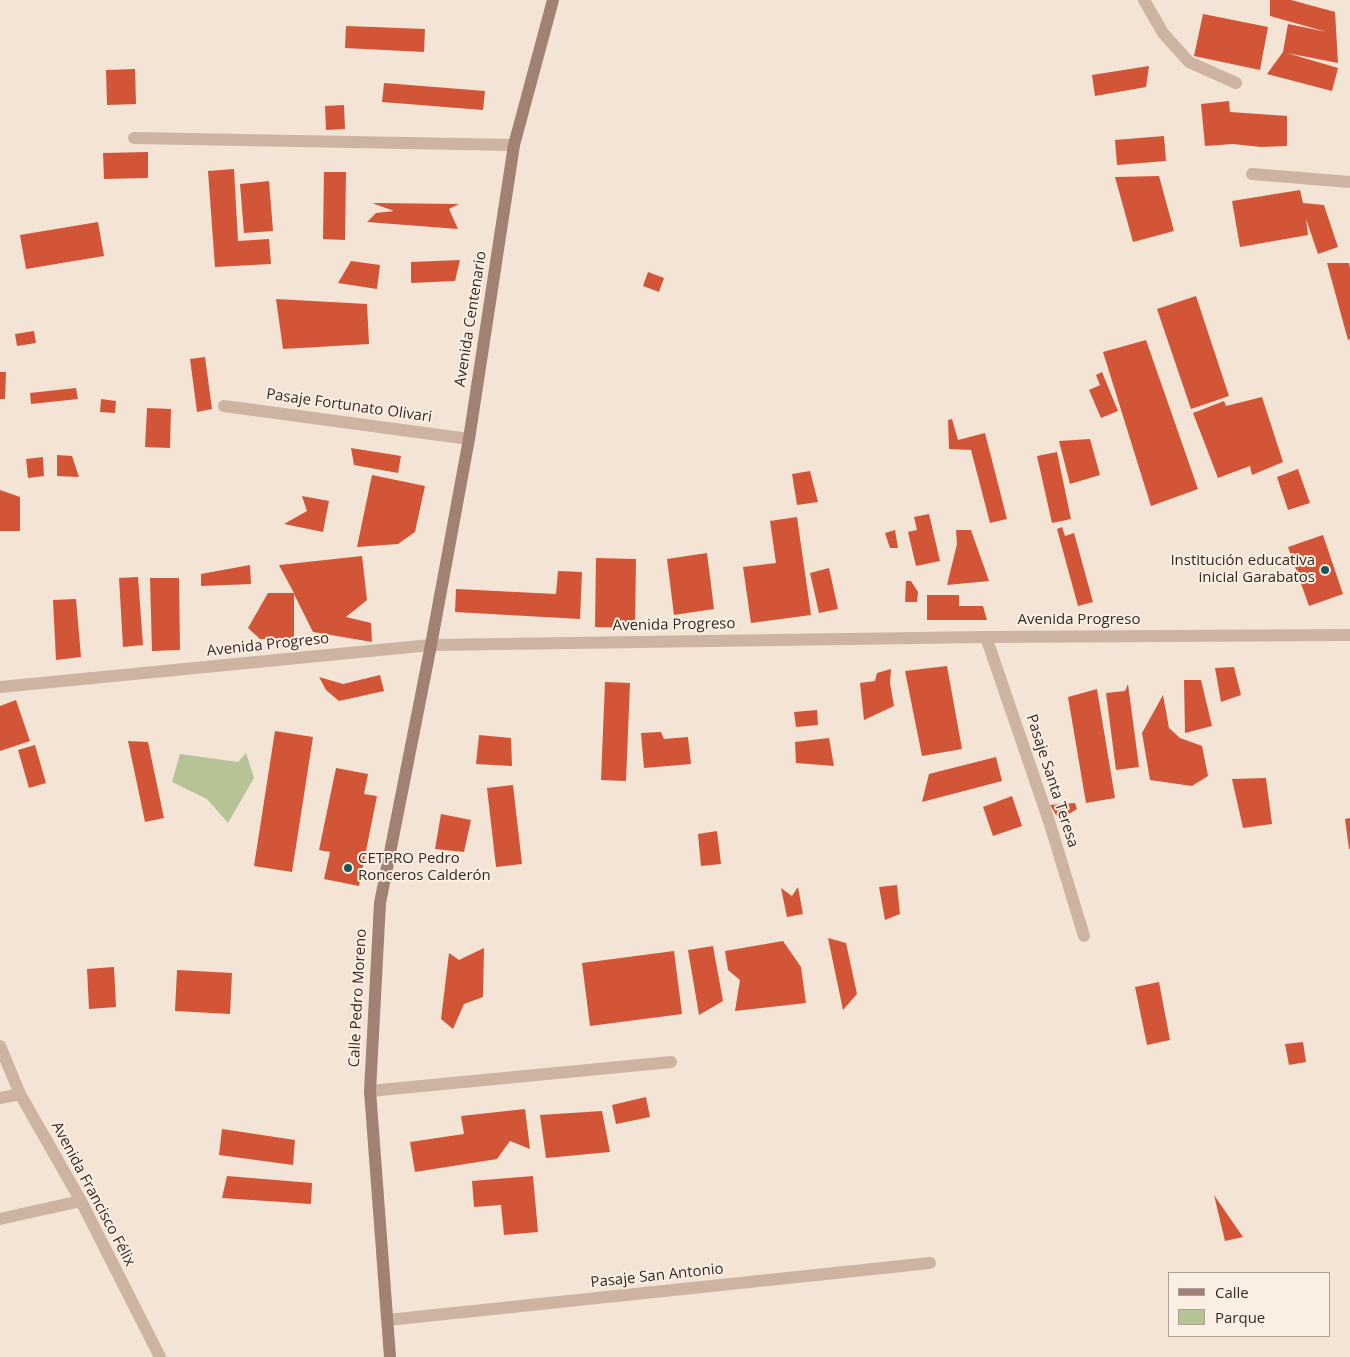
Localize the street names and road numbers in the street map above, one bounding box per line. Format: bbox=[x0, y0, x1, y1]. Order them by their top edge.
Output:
street label: Avenida Centenario bbox=[451, 250, 491, 388]
street label: Pasaje Fortunato Olivari bbox=[265, 385, 433, 427]
street label: Avenida Progreso bbox=[1018, 611, 1140, 629]
street label: Avenida Progreso bbox=[612, 615, 736, 635]
street label: Avenida Progreso bbox=[206, 630, 330, 660]
street label: Pasaje Santa Teresa bbox=[1022, 712, 1082, 850]
street label: Calle Pedro Moreno bbox=[345, 928, 371, 1068]
street label: Avenida Francisco Félix bbox=[47, 1119, 139, 1269]
street label: Pasaje San Antonio bbox=[590, 1260, 724, 1292]

